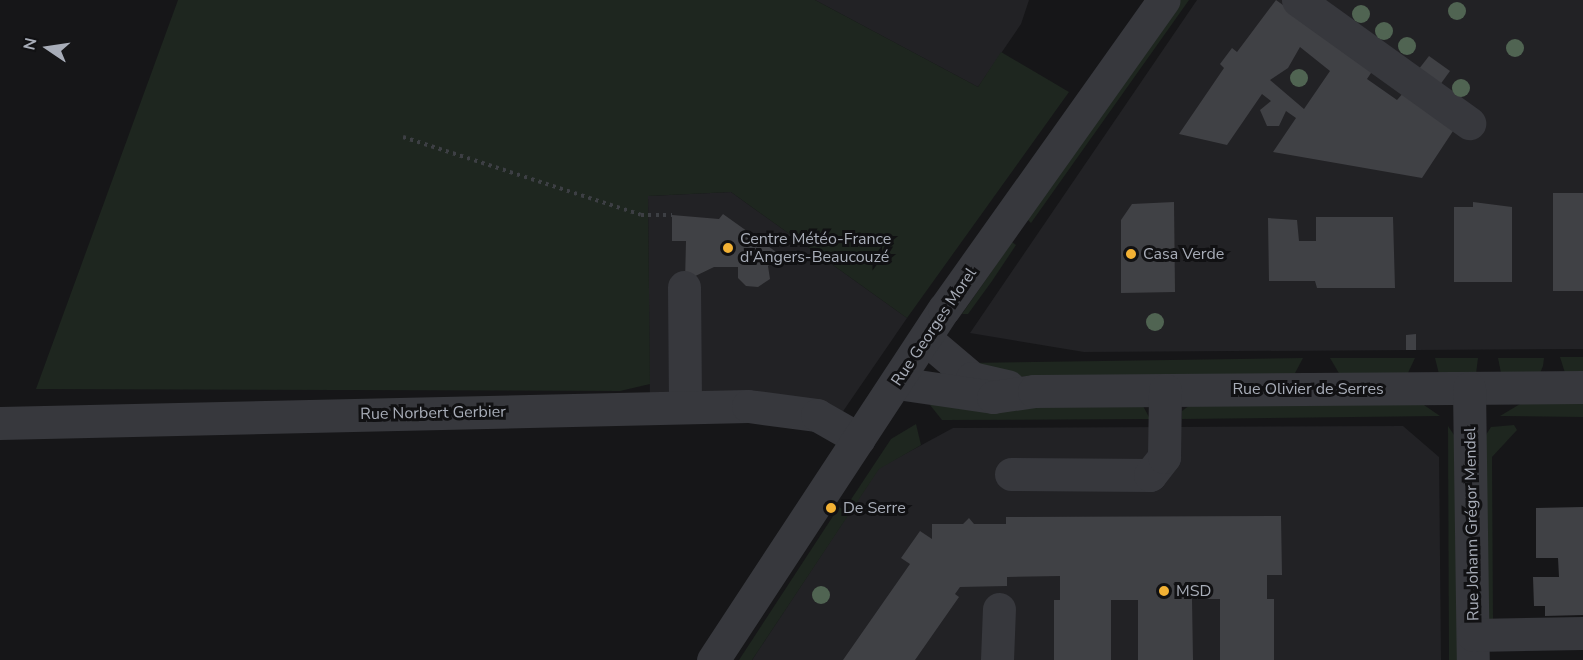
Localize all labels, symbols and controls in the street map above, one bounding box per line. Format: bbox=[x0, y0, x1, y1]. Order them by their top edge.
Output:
north arrow bbox=[18, 18, 78, 78]
text: N bbox=[18, 36, 43, 52]
place label: Centre Météo-France d'Angers-Beaucouzé bbox=[740, 229, 891, 267]
marker: Centre Météo-France d'Angers-Beaucouzé bbox=[721, 241, 735, 255]
place label: Casa Verde bbox=[1143, 244, 1224, 264]
marker: Casa Verde bbox=[1124, 247, 1138, 261]
street label: Rue Georges Morel bbox=[887, 264, 981, 390]
street label: Rue Olivier de Serres bbox=[1232, 379, 1384, 399]
street label: Rue Norbert Gerbier bbox=[360, 402, 506, 424]
street label: Rue Johann Grégor Mendel bbox=[1461, 427, 1483, 621]
place label: De Serre bbox=[843, 498, 906, 518]
marker: De Serre bbox=[824, 501, 838, 515]
place label: MSD bbox=[1176, 581, 1211, 601]
marker: MSD bbox=[1157, 584, 1171, 598]

